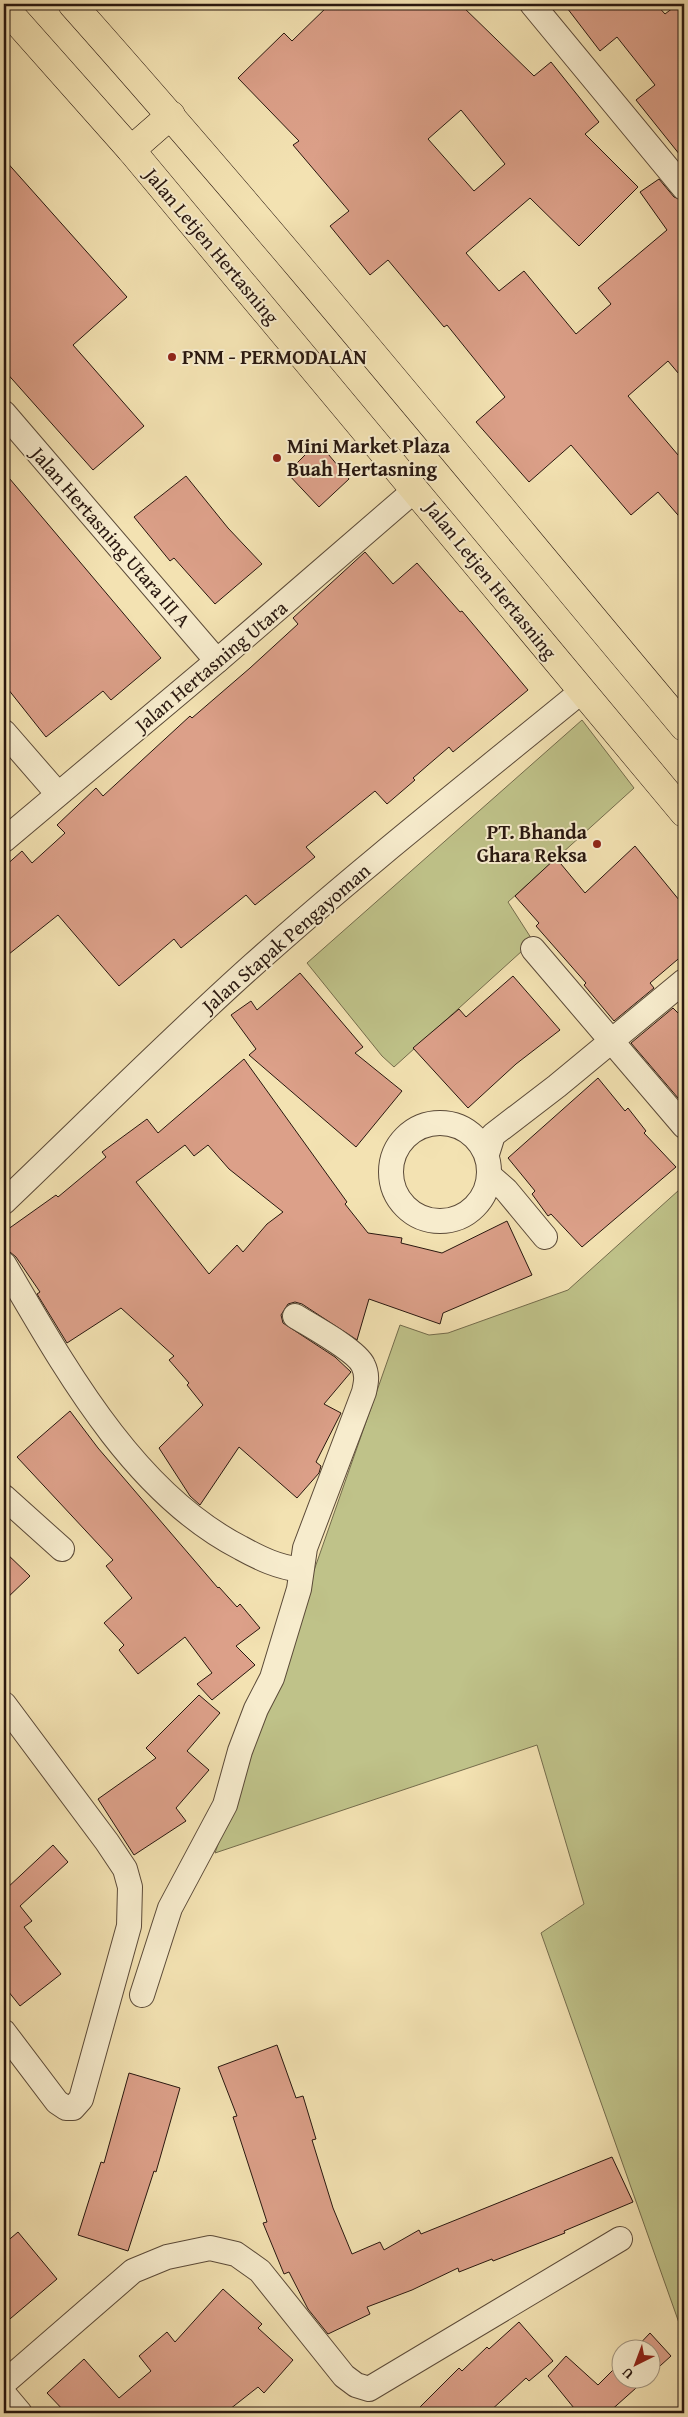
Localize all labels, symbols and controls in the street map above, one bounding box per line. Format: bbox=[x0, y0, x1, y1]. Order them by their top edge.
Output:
street label: Jalan Letjen Hertasning bbox=[136, 159, 287, 330]
place label: PNM - PERMODALAN bbox=[182, 342, 367, 371]
marker: PNM - PERMODALAN bbox=[166, 351, 178, 363]
place label: Mini Market Plaza Buah Hertasning bbox=[287, 431, 451, 483]
street label: Jalan Hertasning Utara III A bbox=[23, 438, 198, 633]
marker: Mini Market Plaza Buah Hertasning bbox=[271, 452, 283, 464]
street label: Jalan Letjen Hertasning bbox=[416, 492, 564, 665]
street label: Jalan Hertasning Utara bbox=[126, 593, 294, 740]
place label: PT. Bhanda Ghara Reksa bbox=[477, 817, 588, 869]
marker: PT. Bhanda Ghara Reksa bbox=[591, 838, 603, 850]
street label: Jalan Stapak Pengayoman bbox=[193, 856, 376, 1021]
north arrow bbox=[610, 2340, 660, 2390]
text: U bbox=[617, 2363, 637, 2384]

